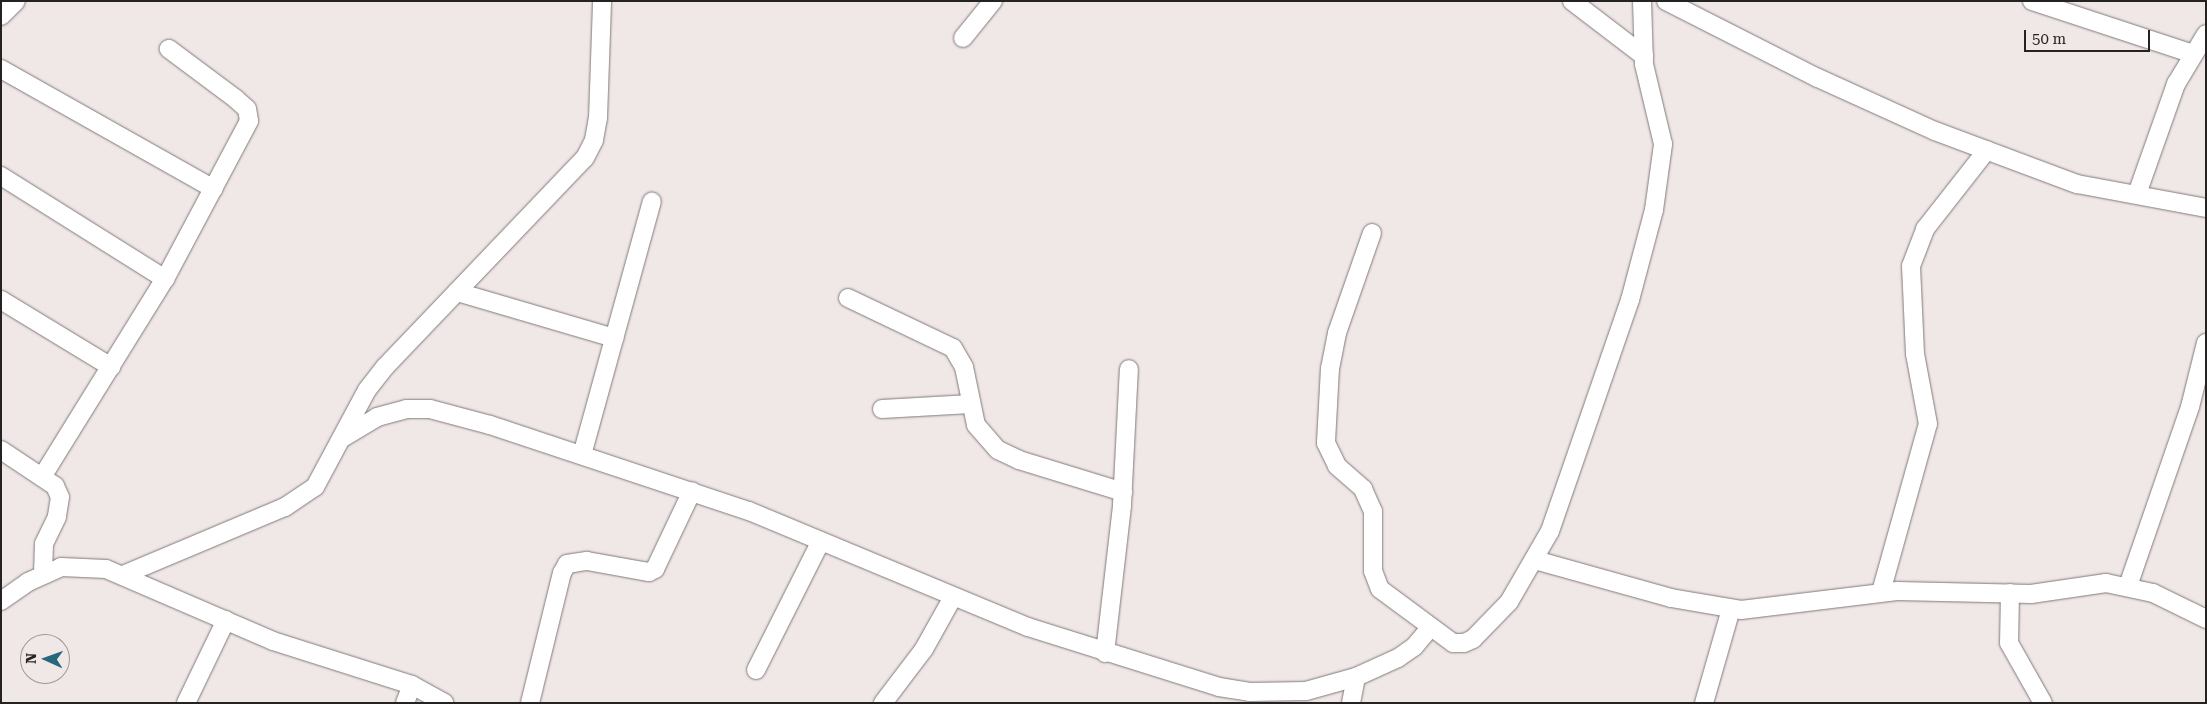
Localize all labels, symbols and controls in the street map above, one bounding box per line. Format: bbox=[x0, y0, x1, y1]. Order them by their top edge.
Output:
scale bar bbox=[2027, 20, 2153, 52]
text: 50 m bbox=[2032, 30, 2066, 48]
north arrow bbox=[20, 634, 70, 684]
text: N bbox=[23, 653, 39, 664]

